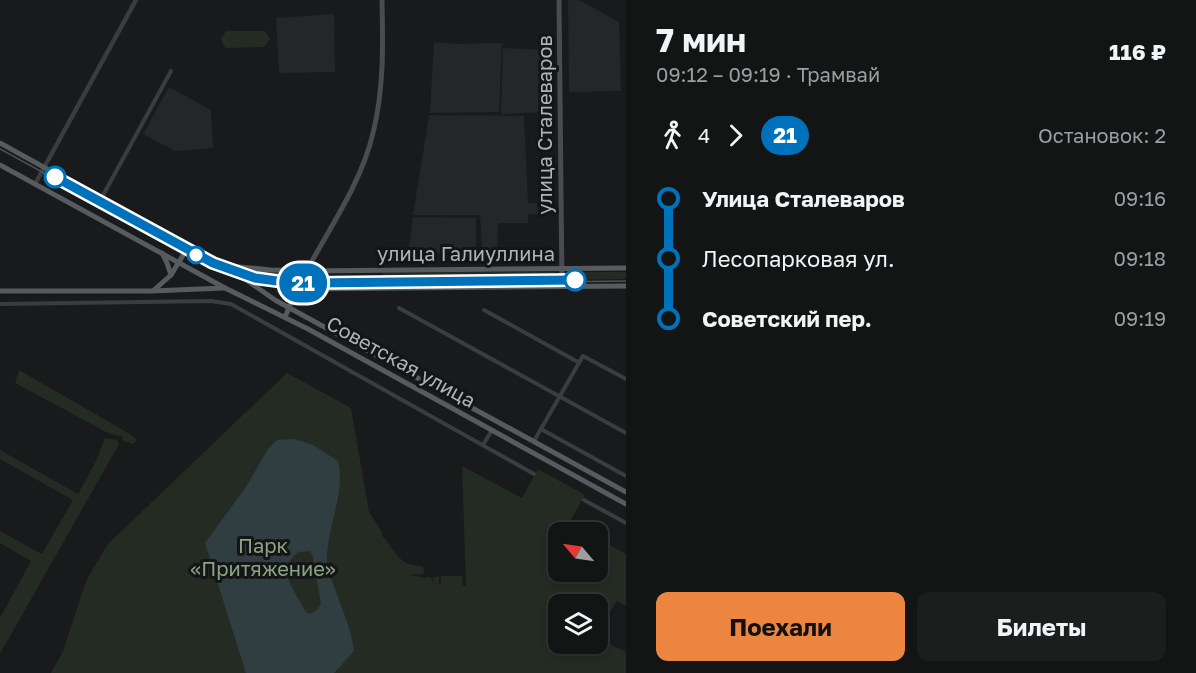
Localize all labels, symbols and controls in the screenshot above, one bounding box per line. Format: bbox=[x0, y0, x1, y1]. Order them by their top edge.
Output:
text: 7 мин bbox=[656, 20, 746, 59]
street label: улица Сталеваров bbox=[532, 35, 556, 215]
text: 116 ₽ bbox=[1109, 38, 1166, 65]
text: 09:12 – 09:19 · Трамвай bbox=[656, 62, 880, 86]
icon: walk bbox=[656, 119, 689, 152]
icon: forward bbox=[719, 119, 752, 152]
text: 21 bbox=[773, 122, 797, 148]
text: 4 bbox=[698, 123, 710, 147]
text: Остановок: 2 bbox=[1038, 123, 1166, 147]
unlabelled marker bbox=[44, 166, 66, 188]
text: Улица Сталеваров bbox=[702, 185, 905, 212]
text: 09:16 bbox=[1114, 186, 1166, 210]
street label: улица Галиуллина bbox=[377, 241, 555, 265]
text: Лесопарковая ул. bbox=[702, 245, 895, 272]
unlabelled marker bbox=[187, 246, 205, 264]
text: 09:18 bbox=[1114, 246, 1166, 270]
line badge: 21 bbox=[276, 264, 330, 302]
unlabelled marker bbox=[564, 269, 586, 291]
text: 21 bbox=[291, 270, 315, 296]
text: Советский пер. bbox=[702, 305, 872, 332]
text: 09:19 bbox=[1114, 306, 1166, 330]
street label: Советская улица bbox=[323, 310, 480, 412]
north arrow bbox=[548, 522, 608, 582]
map controls bbox=[548, 522, 608, 654]
park label: Парк «Притяжение» bbox=[190, 533, 336, 580]
button: Поехали bbox=[656, 592, 905, 661]
button: Билеты bbox=[917, 592, 1166, 661]
button: layers bbox=[548, 594, 608, 654]

